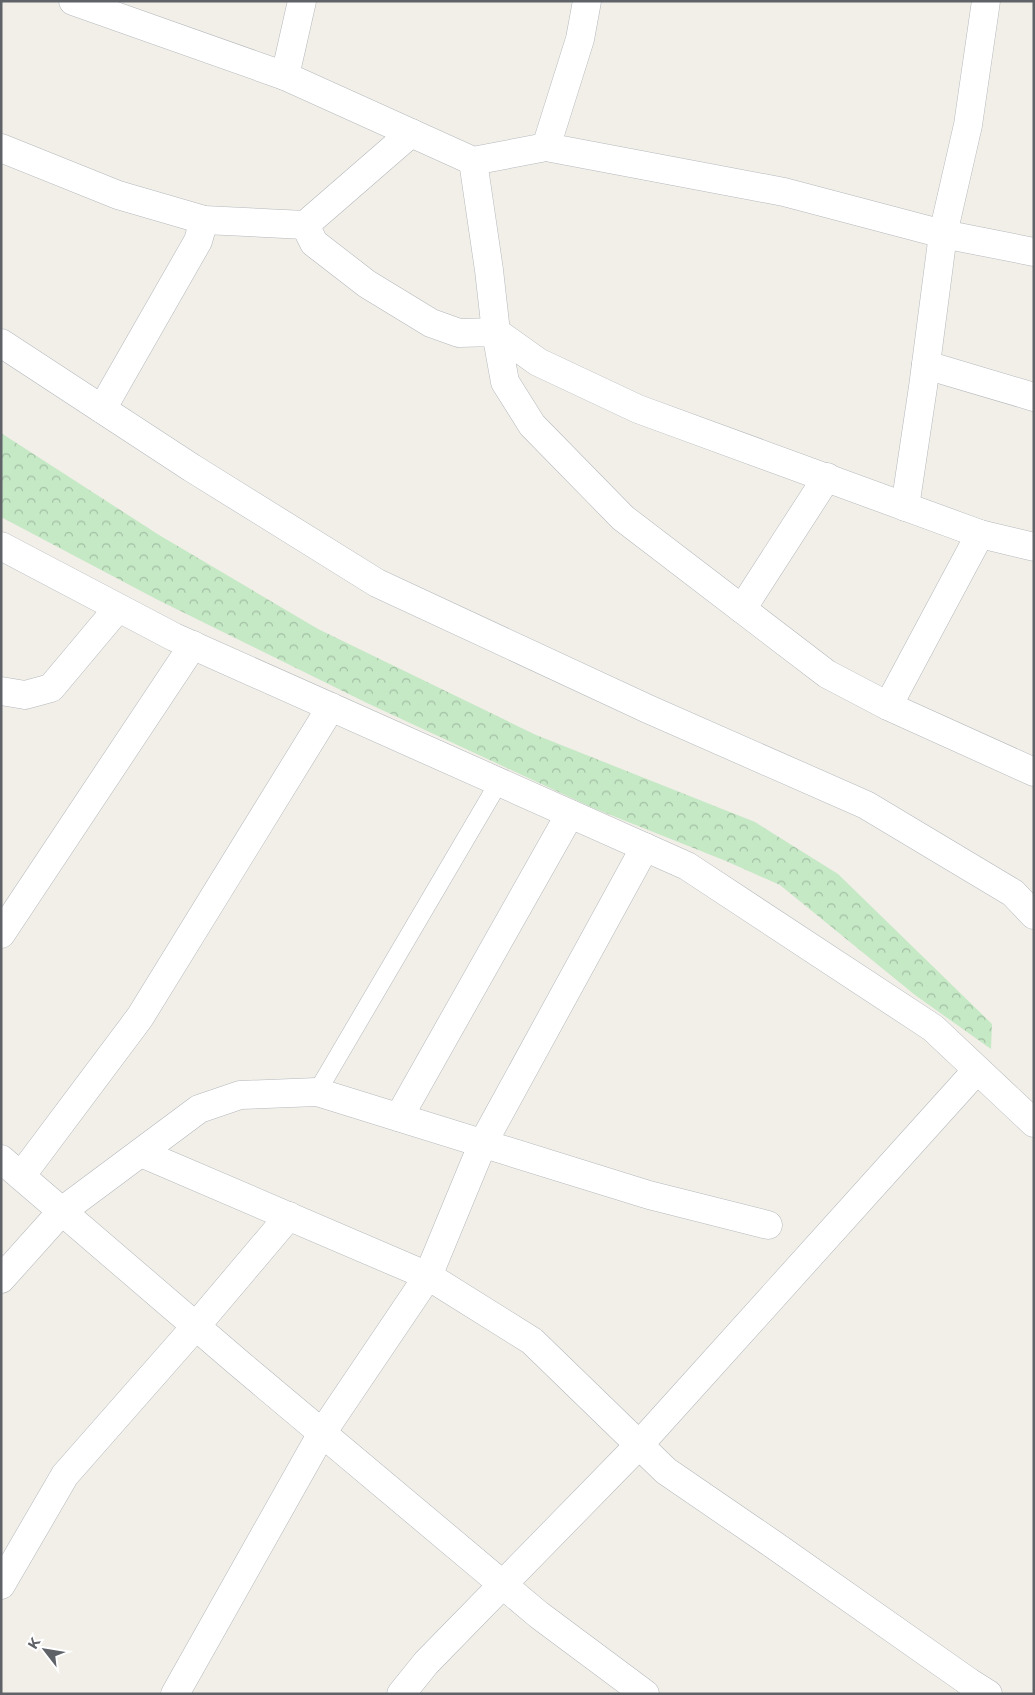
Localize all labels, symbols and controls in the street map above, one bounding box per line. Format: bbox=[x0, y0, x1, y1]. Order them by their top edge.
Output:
north arrow bbox=[20, 1625, 70, 1675]
text: K bbox=[23, 1634, 45, 1652]

